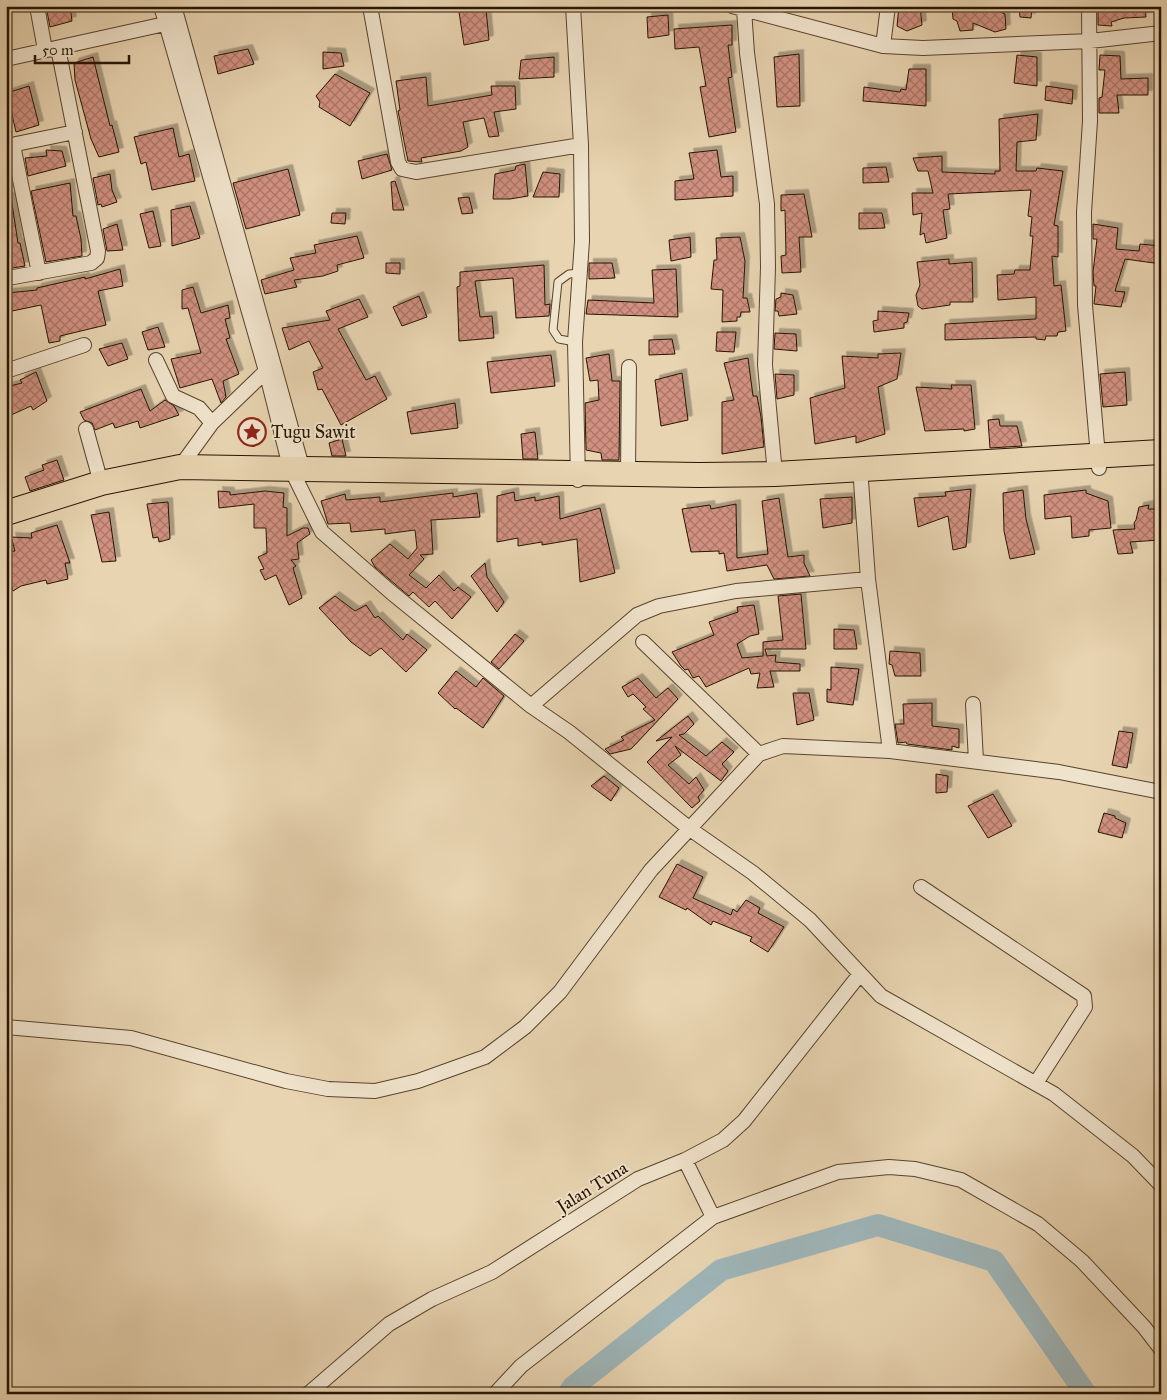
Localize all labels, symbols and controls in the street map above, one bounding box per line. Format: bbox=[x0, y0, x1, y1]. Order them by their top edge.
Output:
scale bar bbox=[35, 32, 129, 64]
text: 50 m bbox=[42, 41, 74, 59]
place icon: Tugu Sawit bbox=[237, 417, 267, 447]
place label: Tugu Sawit bbox=[271, 421, 356, 444]
street label: Jalan Tuna bbox=[551, 1156, 632, 1219]

